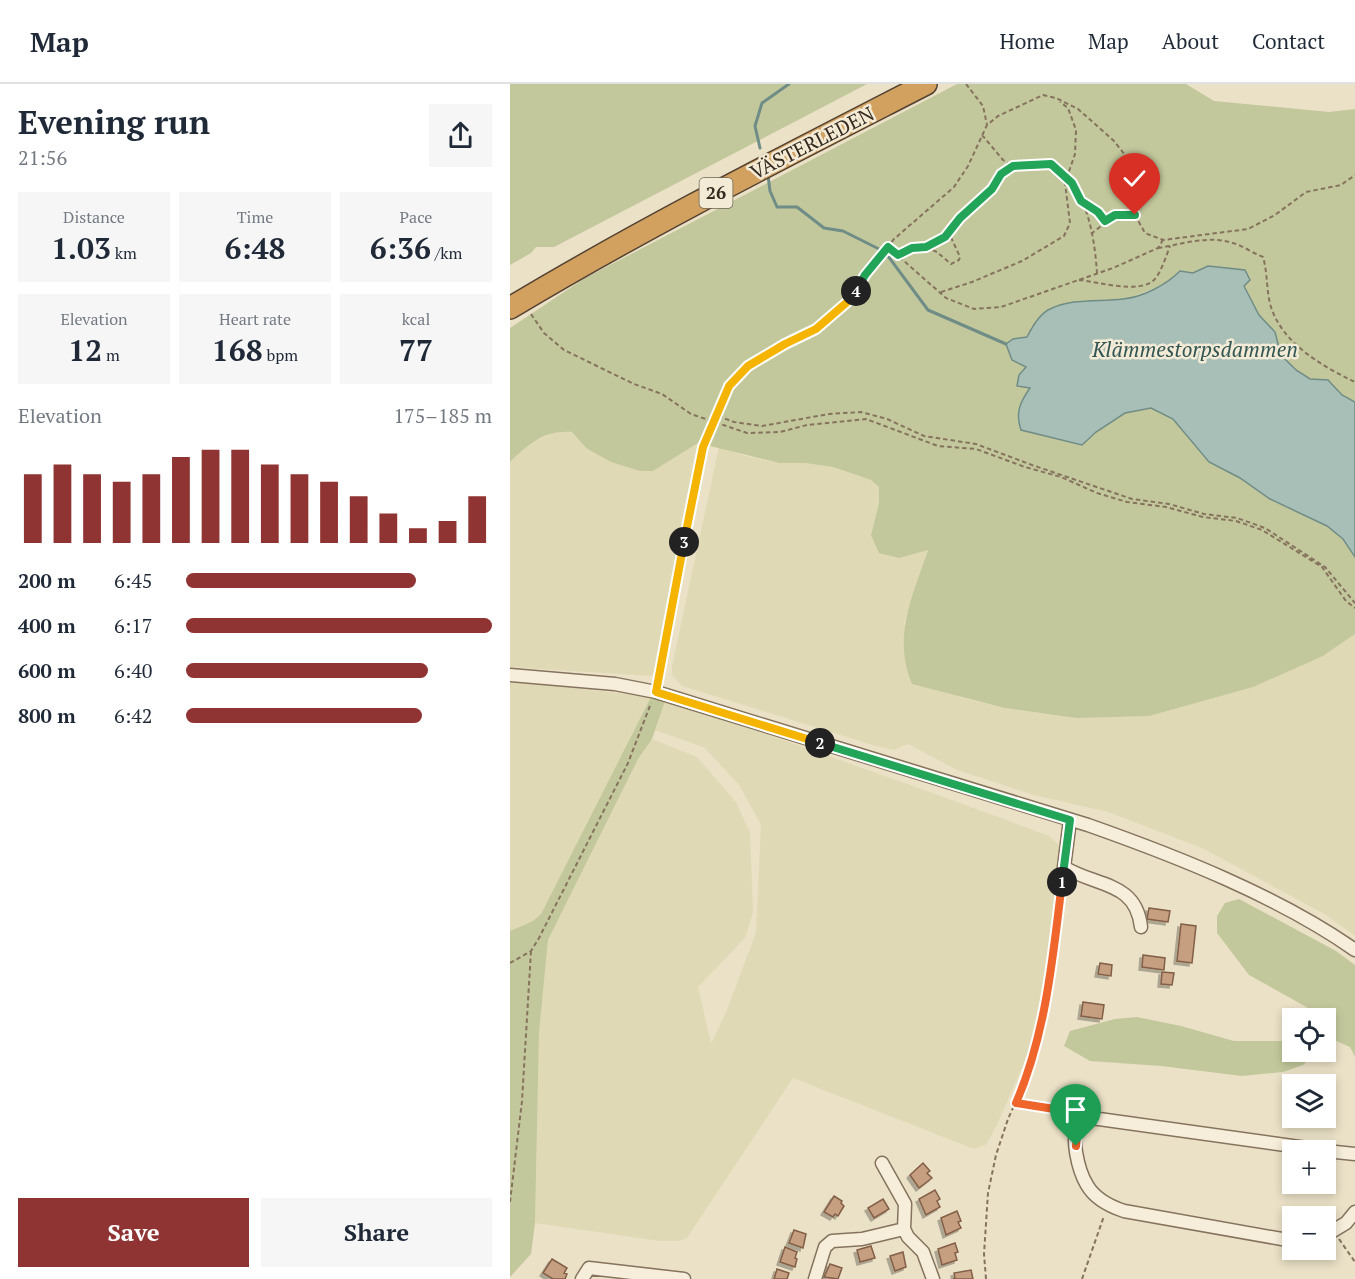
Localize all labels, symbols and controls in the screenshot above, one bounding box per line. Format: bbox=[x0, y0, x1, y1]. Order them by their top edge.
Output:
text: Map bbox=[30, 23, 89, 60]
text: Home bbox=[999, 27, 1055, 55]
text: Map bbox=[1088, 27, 1129, 55]
text: About bbox=[1162, 27, 1219, 55]
text: Contact bbox=[1252, 27, 1325, 55]
text: Evening run bbox=[18, 100, 210, 143]
street label: VÄSTERLEDEN bbox=[745, 100, 879, 185]
button: share bbox=[429, 104, 492, 167]
text: 21:56 bbox=[18, 144, 67, 171]
pin bbox=[1109, 153, 1160, 215]
icon: check bbox=[1118, 162, 1151, 195]
road number: 26 bbox=[700, 178, 732, 208]
text: Distance bbox=[63, 206, 125, 228]
text: Time bbox=[237, 206, 273, 228]
text: Pace bbox=[400, 206, 432, 228]
text: 1.03 bbox=[51, 228, 111, 268]
text: 6:48 bbox=[224, 228, 286, 268]
text: 6:36 bbox=[370, 228, 431, 268]
text: km bbox=[111, 242, 137, 264]
text: /km bbox=[431, 242, 462, 264]
pin: 4 bbox=[841, 276, 871, 306]
text: 4 bbox=[851, 280, 861, 302]
text: Elevation bbox=[60, 308, 128, 330]
text: Heart rate bbox=[219, 308, 291, 330]
text: kcal bbox=[402, 308, 430, 330]
text: 12 bbox=[68, 330, 102, 370]
text: 168 bbox=[212, 330, 263, 370]
text: 77 bbox=[399, 330, 433, 370]
water label: Klämmestorpsdammen bbox=[1091, 335, 1298, 363]
text: m bbox=[102, 344, 120, 366]
text: bpm bbox=[263, 344, 298, 366]
text: Elevation bbox=[18, 402, 102, 429]
text: 175–185 m bbox=[393, 402, 492, 429]
pin: 3 bbox=[669, 527, 699, 557]
text: 3 bbox=[679, 531, 689, 553]
text: 200 m bbox=[18, 567, 76, 594]
text: 6:45 bbox=[114, 567, 153, 594]
text: 400 m bbox=[18, 612, 76, 639]
text: 6:17 bbox=[114, 612, 153, 639]
text: 600 m bbox=[18, 657, 76, 684]
text: 6:40 bbox=[114, 657, 153, 684]
text: 800 m bbox=[18, 702, 76, 729]
text: 6:42 bbox=[114, 702, 153, 729]
pin: 2 bbox=[805, 728, 835, 758]
text: 2 bbox=[815, 732, 825, 754]
pin: 1 bbox=[1047, 867, 1077, 897]
text: 1 bbox=[1057, 871, 1067, 893]
map controls bbox=[1282, 1008, 1336, 1260]
button: locate bbox=[1282, 1008, 1336, 1062]
button: layers bbox=[1282, 1074, 1336, 1128]
pin bbox=[1050, 1084, 1101, 1146]
icon: arrive bbox=[1059, 1093, 1092, 1126]
button: + bbox=[1282, 1140, 1336, 1194]
button: Save bbox=[18, 1198, 249, 1267]
button: Share bbox=[261, 1198, 492, 1267]
button: − bbox=[1282, 1206, 1336, 1260]

